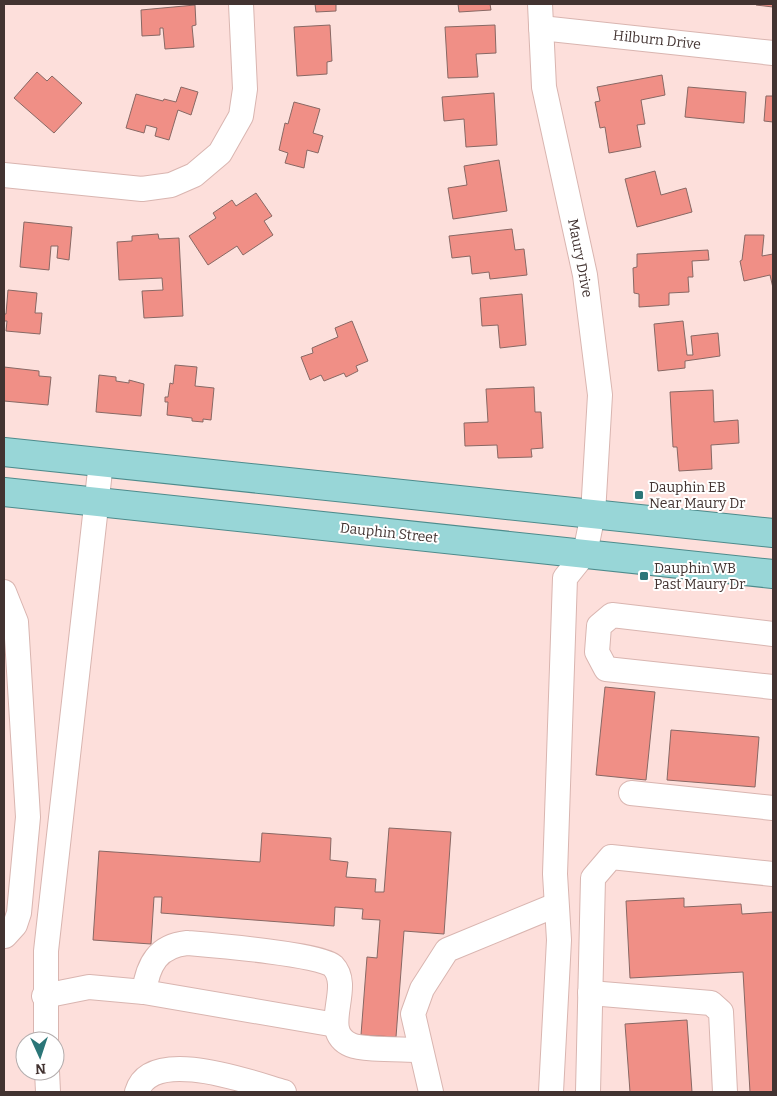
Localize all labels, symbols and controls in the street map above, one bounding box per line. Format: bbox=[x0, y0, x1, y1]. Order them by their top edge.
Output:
street label: Hilburn Drive bbox=[612, 27, 702, 53]
street label: Maury Drive bbox=[564, 217, 596, 299]
place label: Dauphin EB Near Maury Dr bbox=[649, 479, 745, 512]
marker: Dauphin EB Near Maury Dr bbox=[633, 489, 645, 501]
street label: Dauphin Street bbox=[339, 519, 439, 547]
place label: Dauphin WB Past Maury Dr bbox=[654, 560, 745, 593]
marker: Dauphin WB Past Maury Dr bbox=[638, 570, 650, 582]
north arrow bbox=[15, 1031, 65, 1081]
text: N bbox=[35, 1060, 46, 1077]

